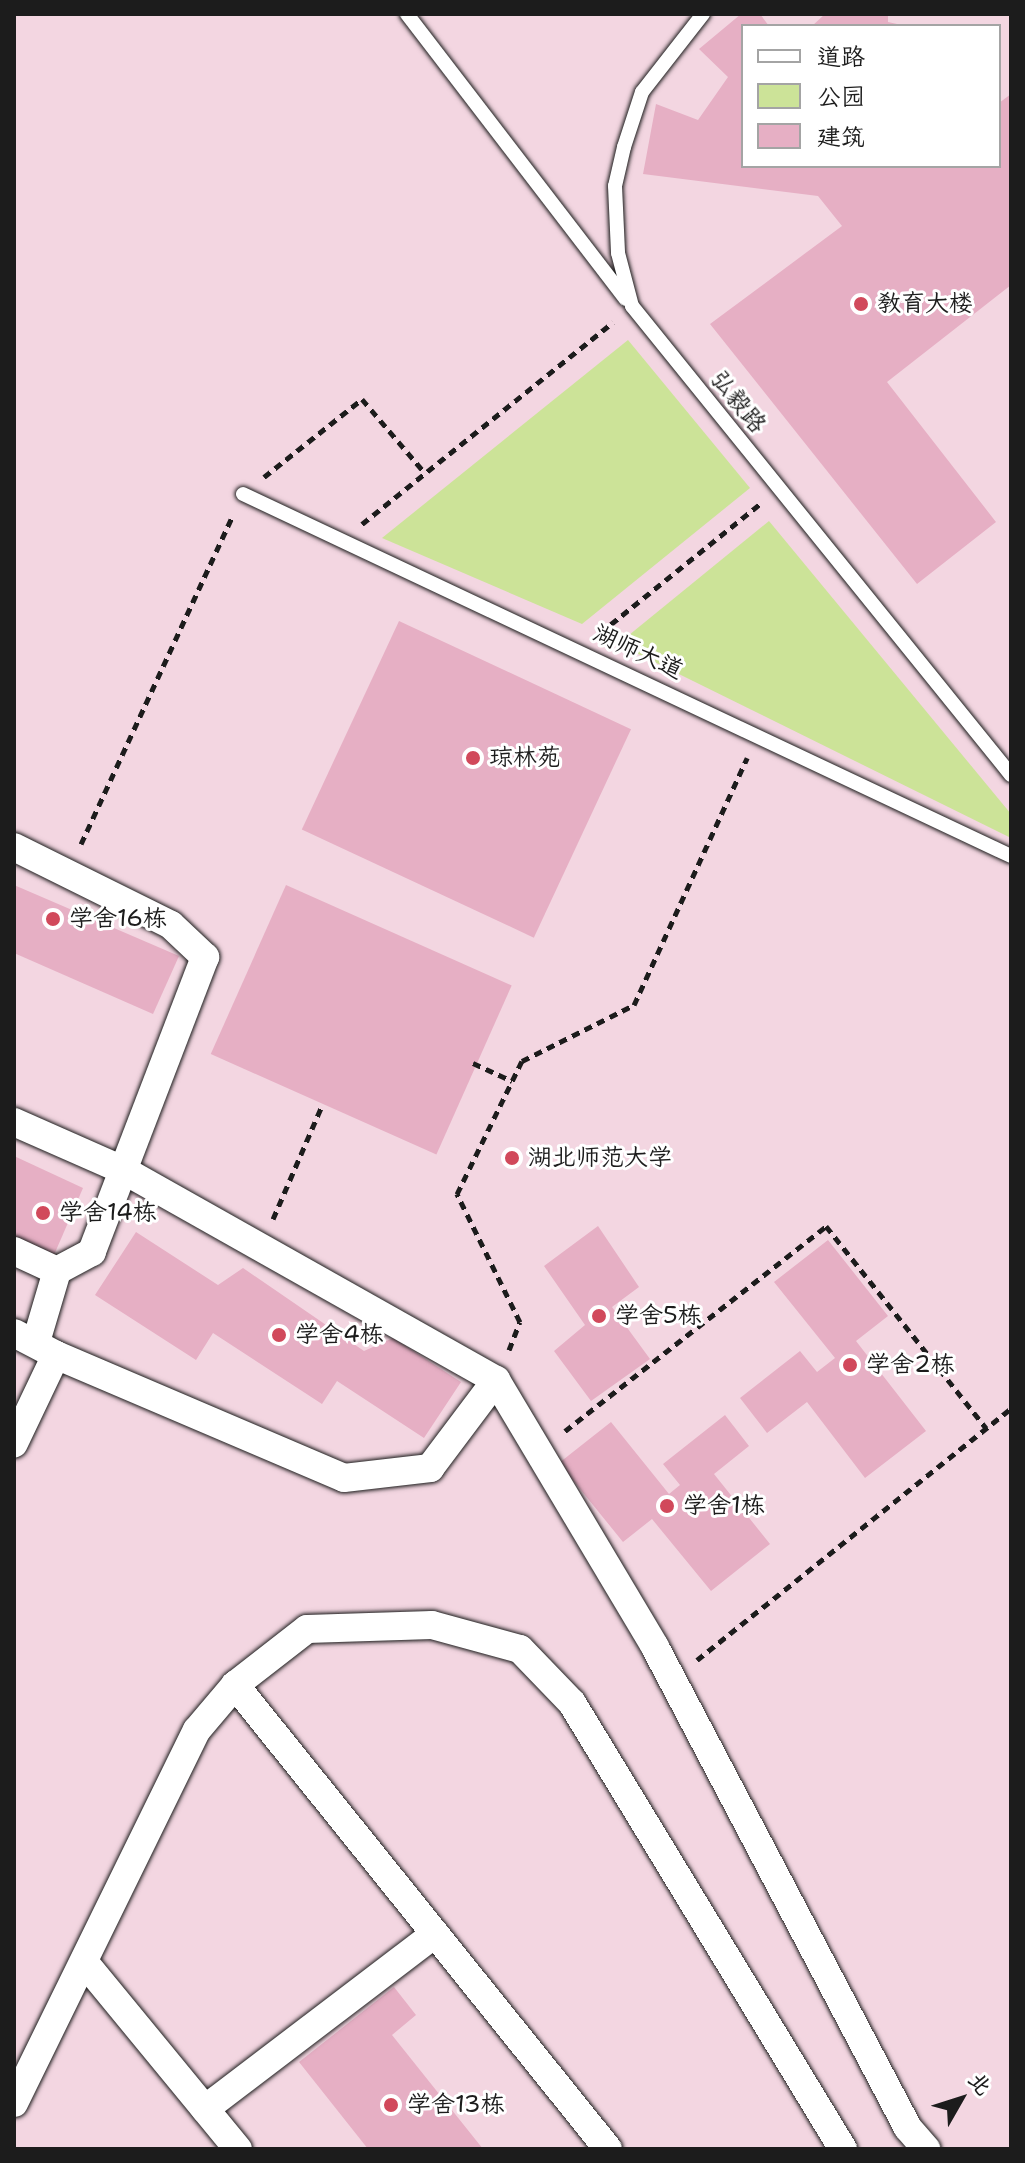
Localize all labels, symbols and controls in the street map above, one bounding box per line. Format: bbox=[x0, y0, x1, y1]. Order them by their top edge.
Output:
legend bbox=[741, 24, 1001, 168]
text: 道路 bbox=[817, 41, 865, 73]
text: 公园 bbox=[817, 81, 865, 113]
text: 建筑 bbox=[817, 121, 865, 153]
place label: 教育大楼 bbox=[877, 290, 973, 318]
marker: 教育大楼 bbox=[852, 295, 870, 313]
street label: 弘毅路 bbox=[704, 365, 772, 439]
street label: 湖师大道 bbox=[588, 619, 688, 685]
place label: 琼林苑 bbox=[489, 744, 561, 772]
marker: 琼林苑 bbox=[464, 749, 482, 767]
place label: 学舍16栋 bbox=[69, 905, 167, 933]
marker: 学舍16栋 bbox=[44, 910, 62, 928]
place label: 湖北师范大学 bbox=[528, 1144, 672, 1172]
marker: 湖北师范大学 bbox=[503, 1149, 521, 1167]
place label: 学舍14栋 bbox=[59, 1199, 157, 1227]
marker: 学舍14栋 bbox=[34, 1204, 52, 1222]
place label: 学舍5栋 bbox=[615, 1302, 702, 1330]
marker: 学舍5栋 bbox=[590, 1307, 608, 1325]
place label: 学舍4栋 bbox=[295, 1321, 384, 1349]
marker: 学舍4栋 bbox=[270, 1326, 288, 1344]
place label: 学舍2栋 bbox=[866, 1351, 955, 1379]
marker: 学舍2栋 bbox=[841, 1356, 859, 1374]
place label: 学舍1栋 bbox=[683, 1492, 765, 1520]
marker: 学舍1栋 bbox=[658, 1497, 676, 1515]
north arrow bbox=[921, 2059, 1001, 2139]
text: 北 bbox=[962, 2066, 998, 2101]
place label: 学舍13栋 bbox=[407, 2091, 505, 2119]
marker: 学舍13栋 bbox=[382, 2096, 400, 2114]

